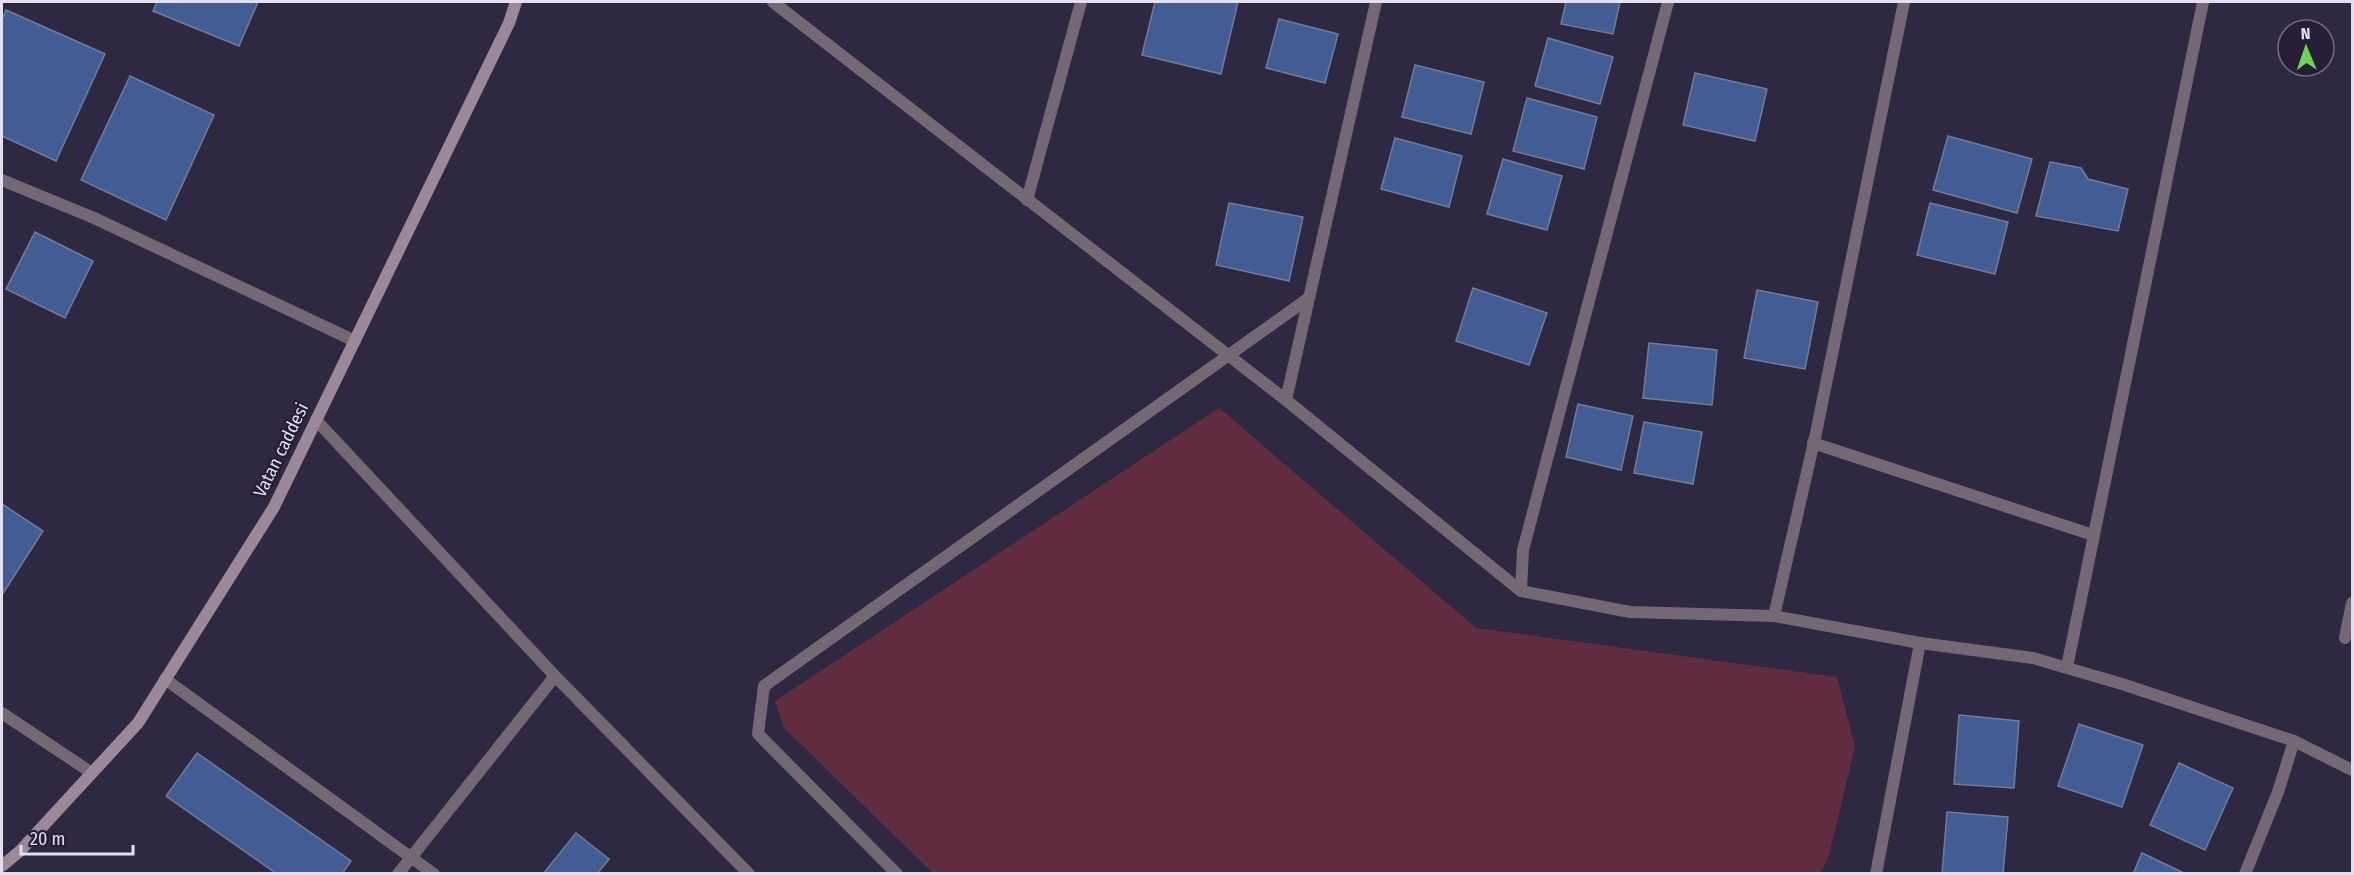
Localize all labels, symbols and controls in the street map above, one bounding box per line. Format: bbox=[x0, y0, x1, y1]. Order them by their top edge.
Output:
north arrow bbox=[2276, 18, 2336, 78]
text: N bbox=[2300, 24, 2311, 43]
street label: Vatan caddesi bbox=[249, 399, 313, 501]
scale bar bbox=[21, 818, 134, 856]
text: 20 m bbox=[30, 828, 65, 850]

